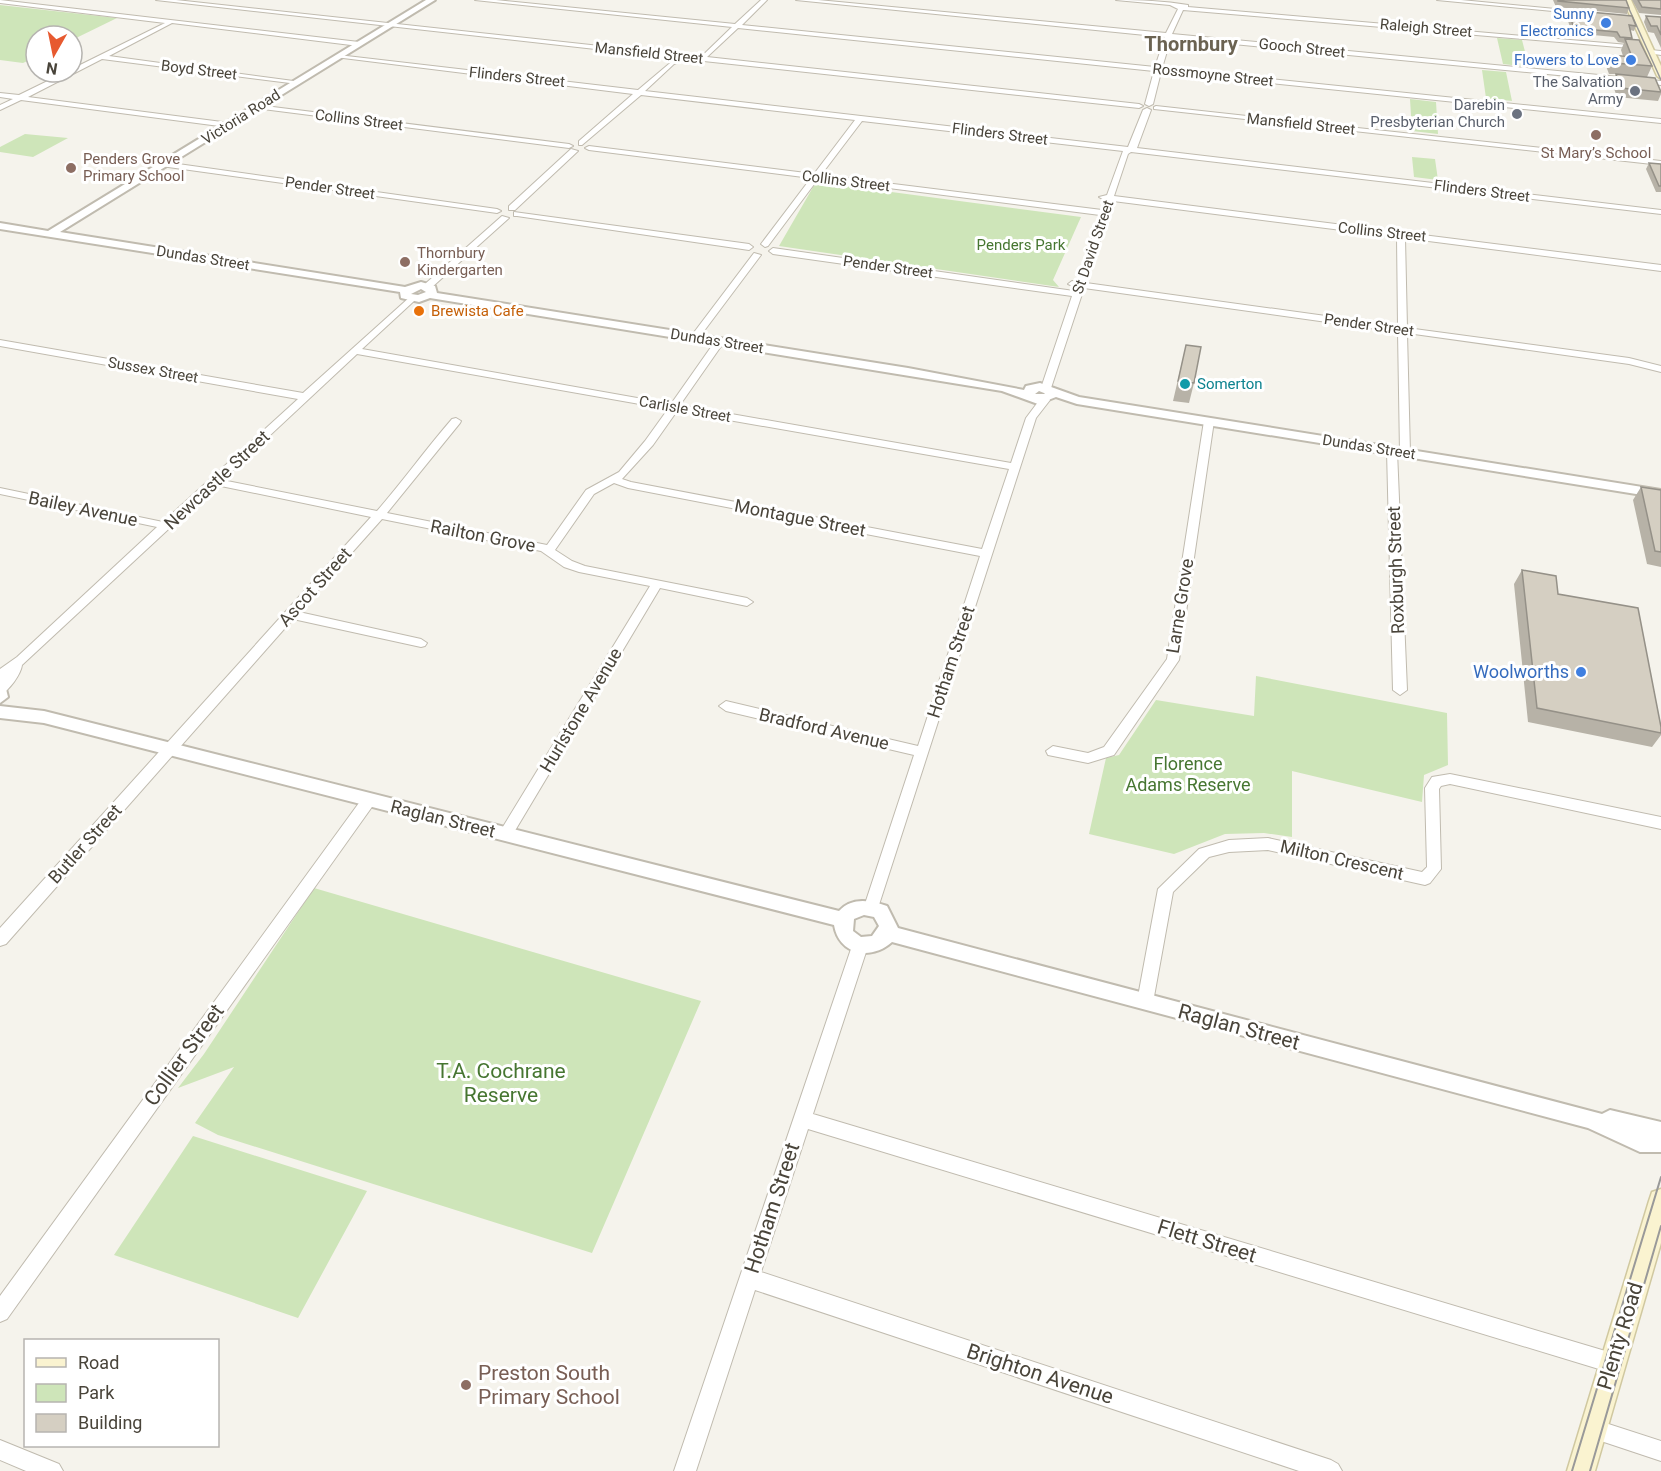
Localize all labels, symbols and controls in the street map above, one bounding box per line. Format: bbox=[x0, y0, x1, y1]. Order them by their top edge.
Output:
place label: Sunny Electronics bbox=[1520, 5, 1594, 40]
street label: Raleigh Street bbox=[1379, 15, 1473, 41]
marker: Sunny Electronics bbox=[1599, 16, 1613, 30]
north arrow bbox=[24, 24, 84, 84]
district label: Thornbury bbox=[1144, 32, 1239, 56]
street label: Gooch Street bbox=[1258, 35, 1346, 61]
street label: Mansfield Street bbox=[594, 38, 704, 68]
place label: Flowers to Love bbox=[1514, 51, 1619, 69]
marker: Flowers to Love bbox=[1624, 53, 1638, 67]
street label: Boyd Street bbox=[160, 56, 238, 84]
text: N bbox=[45, 58, 59, 79]
street label: Rossmoyne Street bbox=[1152, 60, 1274, 90]
street label: Flinders Street bbox=[468, 63, 566, 91]
place label: The Salvation Army bbox=[1533, 73, 1623, 108]
marker: The Salvation Army bbox=[1628, 84, 1642, 98]
street label: Victoria Road bbox=[198, 86, 284, 148]
place label: Darebin Presbyterian Church bbox=[1370, 96, 1505, 131]
street label: Collins Street bbox=[314, 106, 404, 134]
marker: Darebin Presbyterian Church bbox=[1510, 107, 1524, 121]
street label: Mansfield Street bbox=[1246, 109, 1356, 139]
street label: Flinders Street bbox=[951, 119, 1049, 149]
marker: St Mary’s School bbox=[1589, 128, 1603, 142]
place label: St Mary’s School bbox=[1541, 144, 1651, 162]
place label: Penders Grove Primary School bbox=[83, 150, 184, 185]
marker: Penders Grove Primary School bbox=[64, 161, 78, 175]
street label: Collins Street bbox=[801, 167, 891, 195]
street label: Pender Street bbox=[284, 173, 376, 203]
street label: Flinders Street bbox=[1433, 176, 1531, 206]
street label: St David Street bbox=[1069, 198, 1118, 296]
street label: Collins Street bbox=[1337, 218, 1427, 246]
park label: Penders Park bbox=[977, 236, 1066, 254]
street label: Dundas Street bbox=[155, 242, 251, 274]
place label: Thornbury Kindergarten bbox=[417, 244, 503, 279]
street label: Pender Street bbox=[842, 252, 934, 282]
marker: Thornbury Kindergarten bbox=[398, 255, 412, 269]
place label: Brewista Cafe bbox=[431, 302, 524, 320]
marker: Brewista Cafe bbox=[412, 304, 426, 318]
street label: Pender Street bbox=[1323, 310, 1415, 340]
street label: Dundas Street bbox=[669, 325, 765, 357]
street label: Sussex Street bbox=[106, 353, 200, 387]
place label: Somerton bbox=[1197, 375, 1263, 393]
marker: Somerton bbox=[1178, 377, 1192, 391]
street label: Carlisle Street bbox=[638, 392, 732, 426]
street label: Newcastle Street bbox=[160, 425, 274, 534]
street label: Dundas Street bbox=[1321, 431, 1417, 463]
street label: Bailey Avenue bbox=[27, 487, 140, 530]
street label: Montague Street bbox=[733, 494, 868, 541]
street label: Roxburgh Street bbox=[1383, 506, 1408, 634]
street label: Railton Grove bbox=[429, 515, 537, 556]
street label: Ascot Street bbox=[274, 543, 355, 630]
street label: Larne Grove bbox=[1162, 557, 1197, 655]
street label: Hotham Street bbox=[923, 603, 979, 720]
street label: Hurlstone Avenue bbox=[535, 644, 626, 776]
place label: Woolworths bbox=[1473, 661, 1569, 682]
marker: Woolworths bbox=[1574, 665, 1588, 679]
street label: Bradford Avenue bbox=[757, 703, 891, 754]
park label: Florence Adams Reserve bbox=[1125, 753, 1251, 795]
street label: Raglan Street bbox=[389, 795, 498, 842]
street label: Butler Street bbox=[44, 800, 126, 887]
street label: Milton Crescent bbox=[1278, 835, 1406, 884]
street label: Collier Street bbox=[139, 999, 229, 1111]
street label: Raglan Street bbox=[1176, 999, 1303, 1055]
park label: T.A. Cochrane Reserve bbox=[436, 1059, 566, 1107]
street label: Hotham Street bbox=[740, 1140, 804, 1276]
street label: Flett Street bbox=[1155, 1215, 1259, 1267]
street label: Plenty Road bbox=[1592, 1279, 1648, 1393]
legend bbox=[24, 1339, 219, 1447]
street label: Brighton Avenue bbox=[964, 1339, 1116, 1409]
text: Road bbox=[78, 1352, 119, 1373]
place label: Preston South Primary School bbox=[478, 1361, 620, 1409]
marker: Preston South Primary School bbox=[459, 1378, 473, 1392]
text: Park bbox=[78, 1382, 115, 1403]
text: Building bbox=[78, 1412, 142, 1433]

